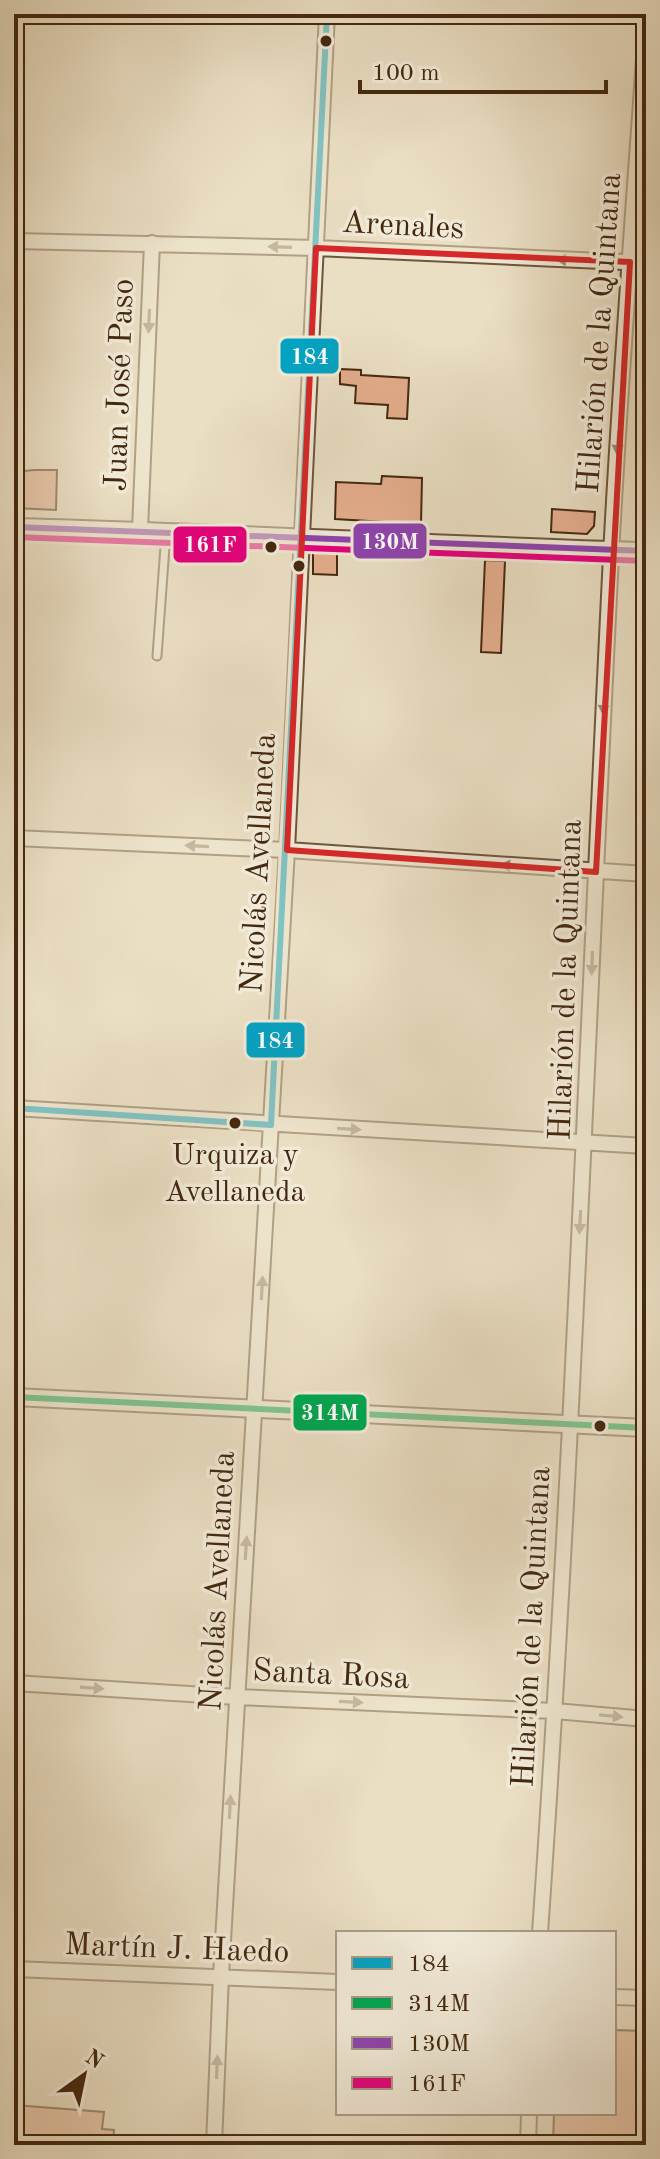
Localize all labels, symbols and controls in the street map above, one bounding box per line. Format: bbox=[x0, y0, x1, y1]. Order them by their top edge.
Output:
unlabelled marker bbox=[318, 33, 334, 49]
scale bar bbox=[360, 44, 606, 94]
text: 100 m bbox=[372, 62, 440, 86]
street label: Hilarión de la Quintana bbox=[574, 172, 628, 495]
street label: Arenales bbox=[341, 208, 465, 246]
one-way arrow bbox=[267, 241, 292, 254]
one-way arrow bbox=[555, 253, 580, 266]
street label: Juan José Paso bbox=[101, 278, 141, 492]
one-way arrow bbox=[142, 309, 155, 334]
line badge: 184 bbox=[279, 337, 340, 375]
text: 184 bbox=[291, 347, 329, 369]
one-way arrow bbox=[611, 431, 624, 456]
line badge: 130M bbox=[352, 522, 428, 560]
line badge: 161F bbox=[172, 525, 248, 564]
text: 130M bbox=[361, 532, 419, 554]
text: 161F bbox=[183, 535, 237, 557]
unlabelled marker bbox=[263, 539, 279, 555]
unlabelled marker bbox=[291, 558, 307, 574]
one-way arrow bbox=[597, 691, 610, 716]
street label: Nicolás Avellaneda bbox=[237, 732, 283, 994]
street label: Hilarión de la Quintana bbox=[545, 819, 589, 1141]
one-way arrow bbox=[184, 839, 209, 852]
one-way arrow bbox=[499, 859, 524, 872]
one-way arrow bbox=[586, 951, 599, 976]
line badge: 184 bbox=[245, 1021, 306, 1059]
text: 184 bbox=[256, 1031, 294, 1053]
marker: Urquiza y Avellaneda bbox=[227, 1115, 243, 1131]
one-way arrow bbox=[337, 1123, 362, 1136]
place label: Urquiza y Avellaneda bbox=[165, 1141, 306, 1208]
one-way arrow bbox=[574, 1210, 587, 1235]
one-way arrow bbox=[255, 1275, 268, 1300]
line badge: 314M bbox=[292, 1393, 368, 1432]
text: 314M bbox=[301, 1403, 359, 1425]
unlabelled marker bbox=[592, 1418, 608, 1434]
street label: Nicolás Avellaneda bbox=[196, 1450, 242, 1712]
street label: Hilarión de la Quintana bbox=[509, 1466, 557, 1789]
one-way arrow bbox=[240, 1535, 253, 1560]
street label: Santa Rosa bbox=[251, 1656, 410, 1696]
one-way arrow bbox=[80, 1682, 105, 1695]
one-way arrow bbox=[339, 1696, 364, 1709]
one-way arrow bbox=[599, 1710, 624, 1723]
one-way arrow bbox=[224, 1794, 237, 1819]
street label: Martín J. Haedo bbox=[64, 1930, 290, 1970]
legend bbox=[336, 1931, 616, 2115]
text: 184 bbox=[408, 1953, 450, 1977]
text: 314M bbox=[408, 1993, 470, 2017]
text: 130M bbox=[408, 2033, 470, 2057]
north arrow bbox=[44, 2035, 124, 2115]
text: N bbox=[81, 2046, 107, 2074]
one-way arrow bbox=[211, 2054, 224, 2079]
text: 161F bbox=[408, 2073, 466, 2097]

